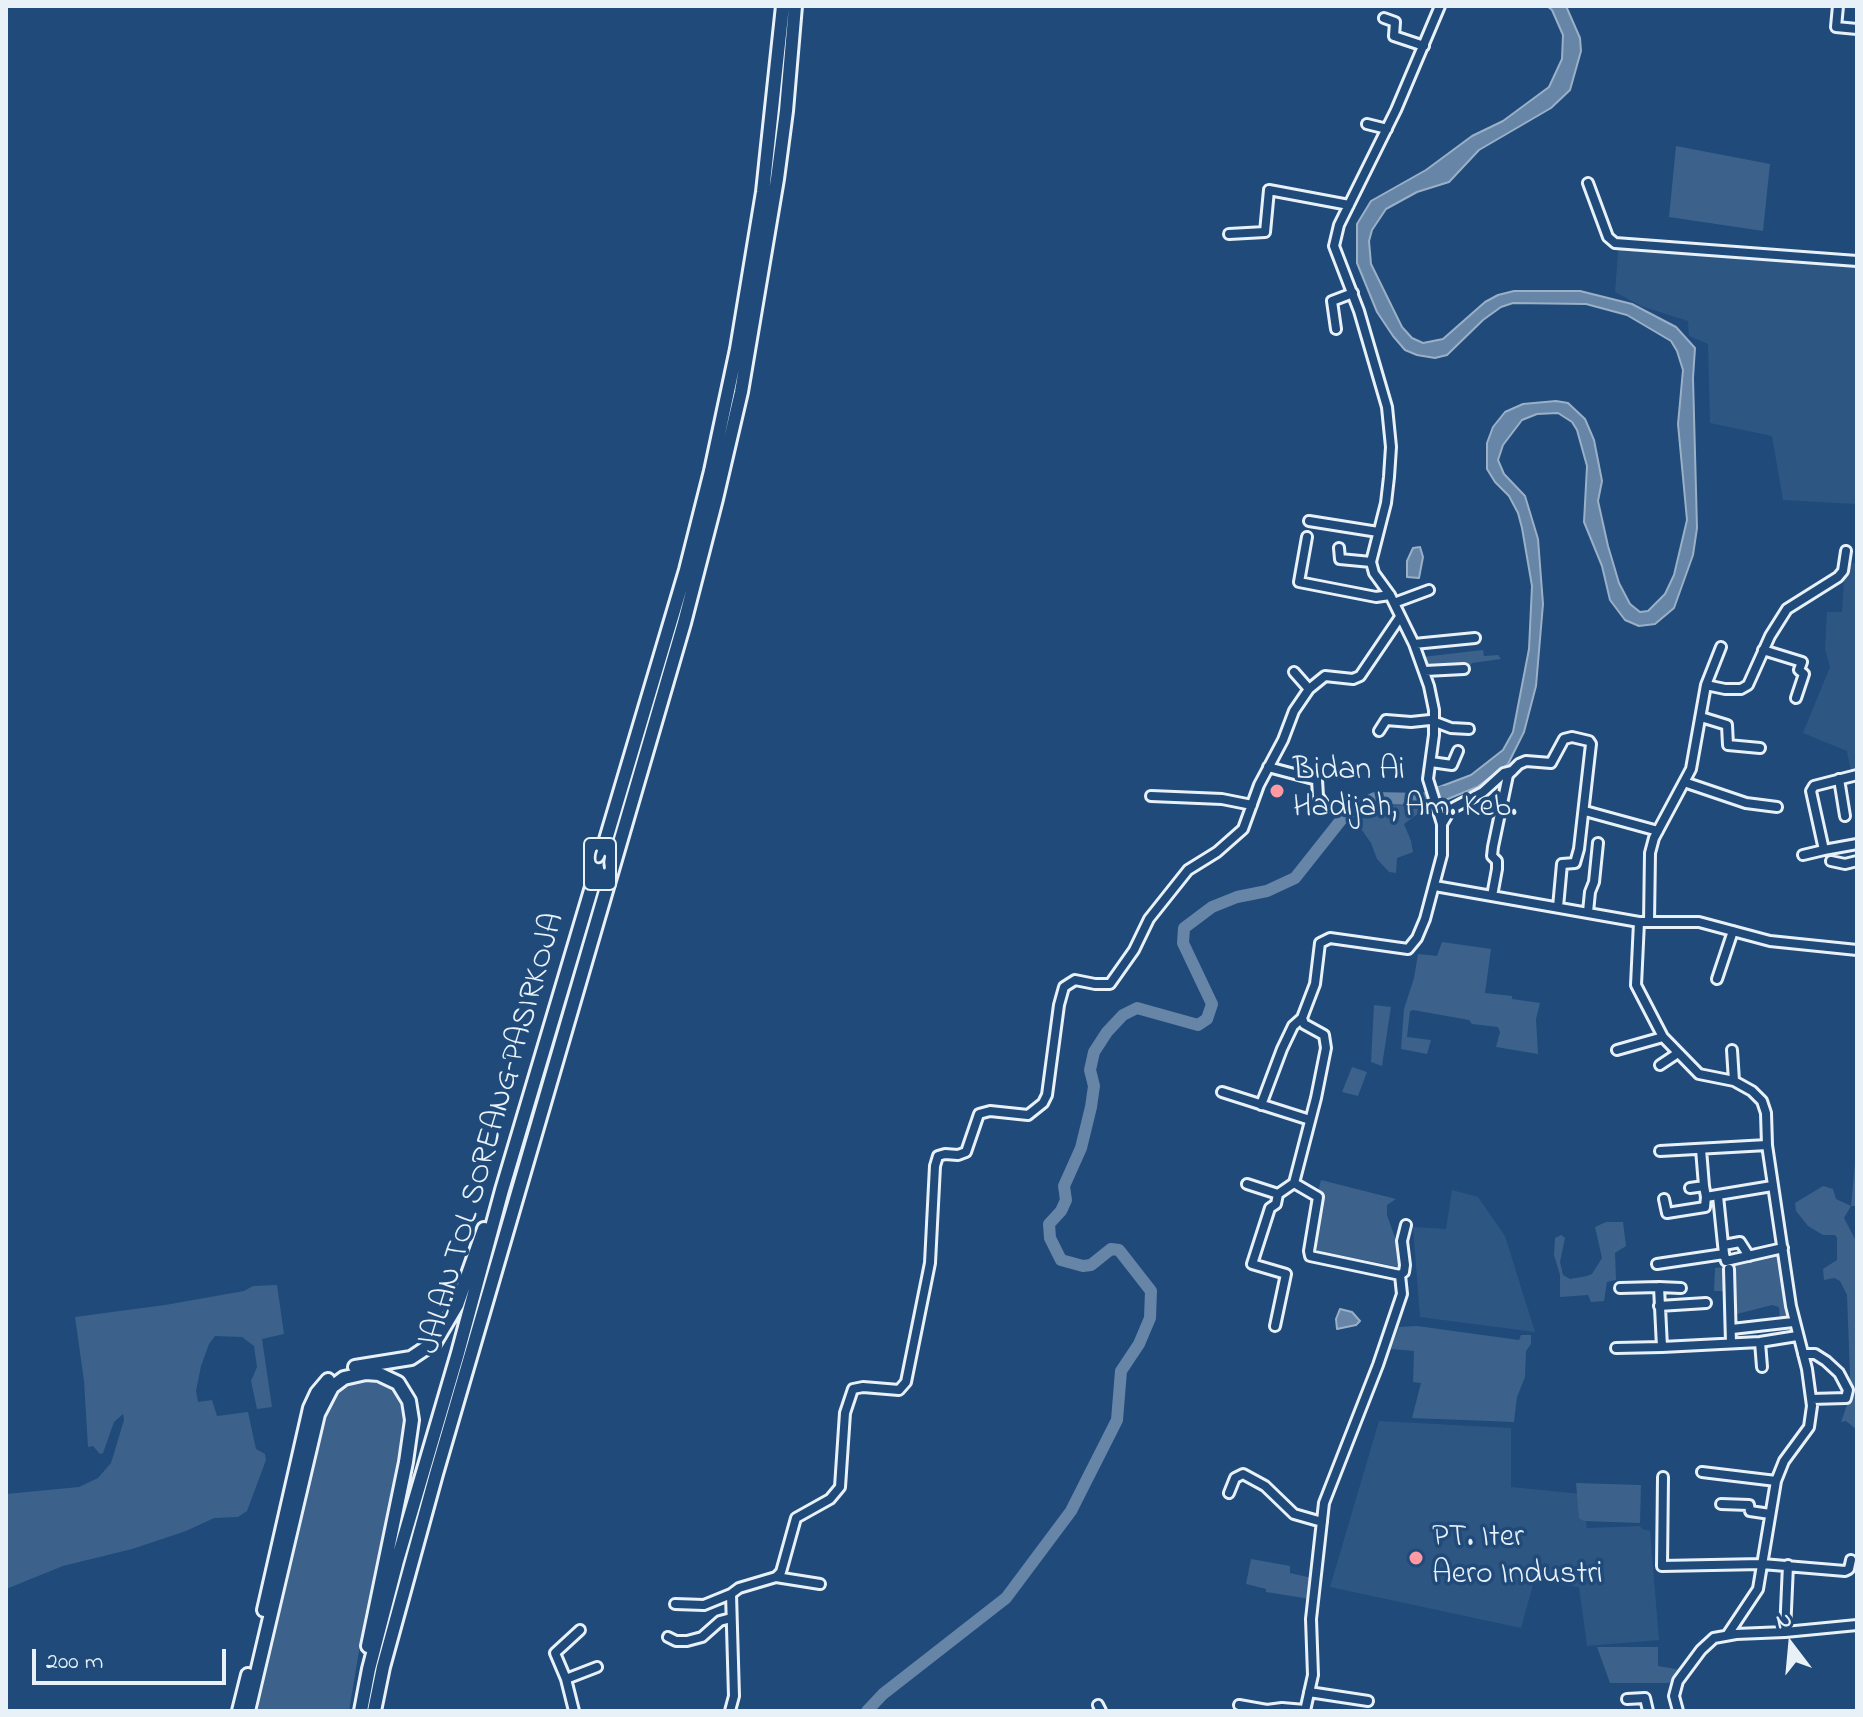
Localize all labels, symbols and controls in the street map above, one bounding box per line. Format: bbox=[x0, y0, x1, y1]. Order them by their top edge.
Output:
place label: Bidan Ai Hadijah, Am. Keb. bbox=[1293, 754, 1517, 829]
marker: Bidan Ai Hadijah, Am. Keb. bbox=[1268, 782, 1286, 800]
road number: 4 bbox=[584, 838, 616, 890]
street label: JALAN TOL SOREANG–PASIRKOJA bbox=[413, 909, 575, 1359]
place label: PT. Iter Aero Industri bbox=[1432, 1521, 1603, 1596]
marker: PT. Iter Aero Industri bbox=[1407, 1549, 1425, 1567]
north arrow bbox=[1751, 1605, 1831, 1685]
text: N bbox=[1773, 1605, 1796, 1639]
scale bar bbox=[36, 1633, 230, 1683]
text: 200 m bbox=[46, 1645, 103, 1680]

